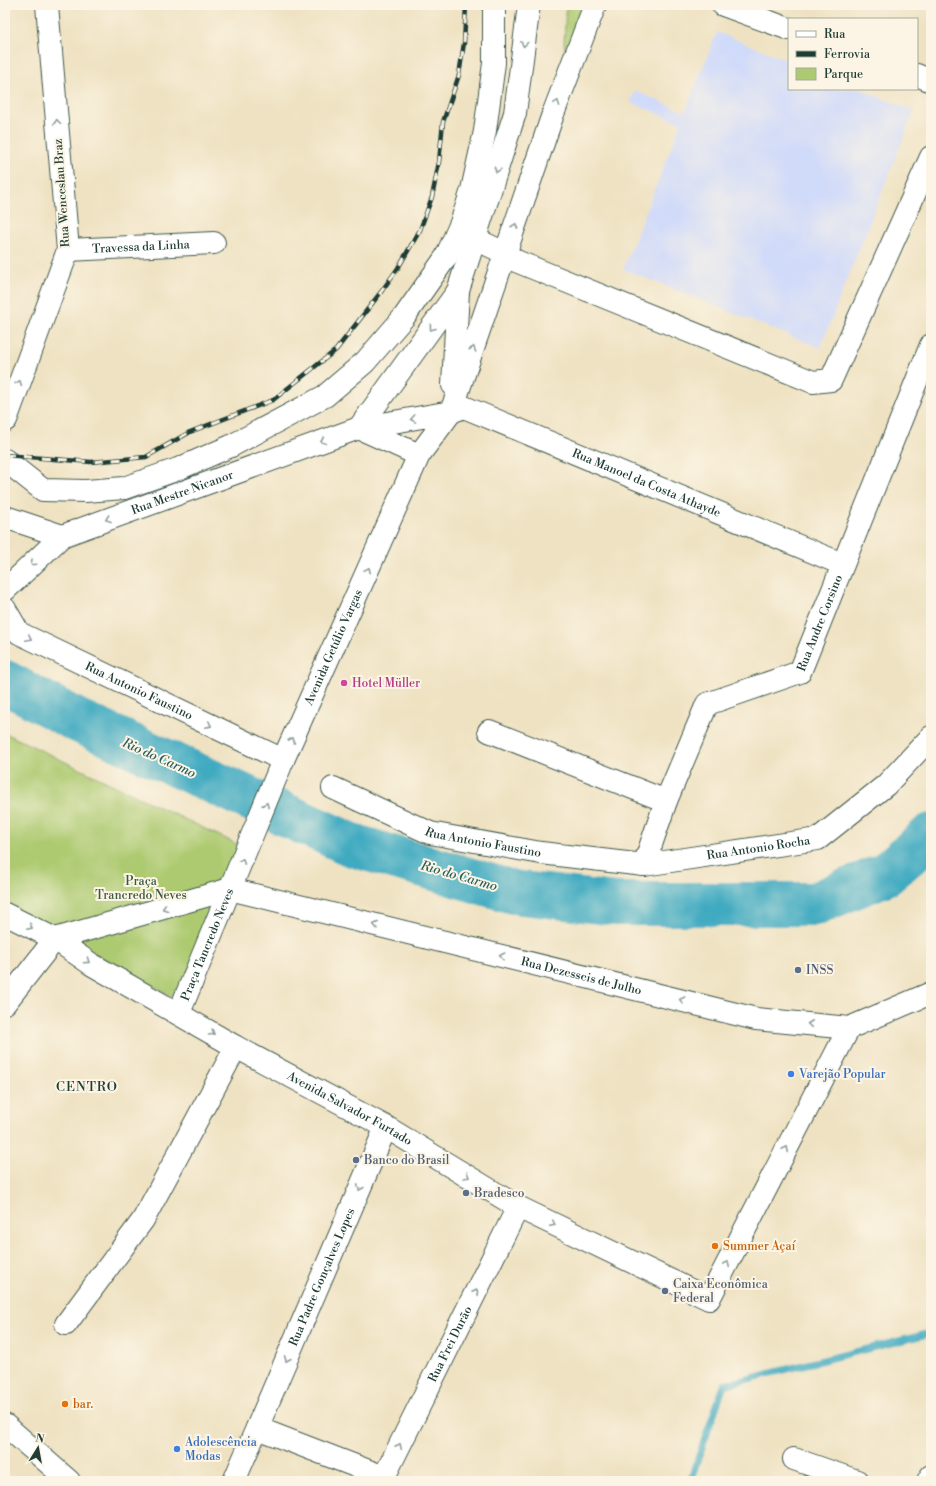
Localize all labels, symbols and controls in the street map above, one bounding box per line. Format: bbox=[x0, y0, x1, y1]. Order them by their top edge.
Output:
legend bbox=[788, 18, 918, 90]
text: Rua bbox=[824, 27, 846, 42]
one-way arrow bbox=[520, 41, 529, 47]
text: Ferrovia bbox=[824, 47, 871, 62]
text: Parque bbox=[824, 67, 863, 82]
one-way arrow bbox=[553, 100, 561, 107]
one-way arrow bbox=[53, 119, 62, 125]
street label: Rua Wenceslau Braz bbox=[51, 138, 73, 248]
one-way arrow bbox=[493, 167, 502, 174]
one-way arrow bbox=[510, 222, 518, 229]
street label: Travessa da Linha bbox=[92, 237, 191, 256]
one-way arrow bbox=[430, 323, 437, 330]
one-way arrow bbox=[468, 345, 476, 352]
one-way arrow bbox=[15, 380, 23, 387]
one-way arrow bbox=[409, 414, 416, 423]
one-way arrow bbox=[319, 437, 326, 445]
street label: Rua Manoel da Costa Athayde bbox=[570, 445, 723, 520]
street label: Rua Mestre Nicanor bbox=[129, 467, 235, 518]
one-way arrow bbox=[105, 515, 112, 523]
one-way arrow bbox=[30, 558, 38, 566]
one-way arrow bbox=[363, 567, 371, 575]
street label: Rua Andre Corsino bbox=[793, 572, 846, 674]
street label: Avenida Getúlio Vargas bbox=[301, 587, 366, 708]
one-way arrow bbox=[25, 633, 32, 641]
street label: Rua Antonio Faustino bbox=[83, 658, 196, 723]
place label: Hotel Müller bbox=[352, 676, 420, 691]
marker: Hotel Müller bbox=[339, 678, 349, 688]
one-way arrow bbox=[205, 720, 212, 728]
water label: Rio do Carmo bbox=[119, 734, 198, 781]
one-way arrow bbox=[287, 737, 295, 745]
one-way arrow bbox=[261, 801, 269, 808]
street label: Rua Antonio Faustino bbox=[422, 824, 543, 860]
street label: Rua Antonio Rocha bbox=[706, 833, 812, 863]
water label: Rio do Carmo bbox=[418, 857, 499, 895]
one-way arrow bbox=[237, 858, 245, 866]
park label: Praça Trancredo Neves bbox=[95, 874, 187, 903]
street label: Praça Tancredo Neves bbox=[177, 886, 237, 1003]
one-way arrow bbox=[162, 903, 169, 912]
one-way arrow bbox=[372, 921, 379, 929]
one-way arrow bbox=[26, 922, 33, 929]
one-way arrow bbox=[499, 952, 506, 961]
street label: Rua Dezesseis de Julho bbox=[519, 954, 644, 998]
one-way arrow bbox=[83, 957, 90, 964]
place label: INSS bbox=[806, 963, 833, 978]
marker: INSS bbox=[793, 965, 803, 975]
one-way arrow bbox=[679, 997, 686, 1005]
one-way arrow bbox=[807, 1020, 813, 1029]
one-way arrow bbox=[208, 1028, 215, 1036]
place label: Varejão Popular bbox=[798, 1067, 886, 1082]
street label: Avenida Salvador Furtado bbox=[284, 1068, 415, 1149]
marker: Varejão Popular bbox=[786, 1069, 796, 1079]
district label: CENTRO bbox=[56, 1079, 118, 1095]
one-way arrow bbox=[782, 1146, 789, 1153]
place label: Banco do Brasil bbox=[363, 1153, 450, 1168]
marker: Banco do Brasil bbox=[351, 1155, 361, 1165]
one-way arrow bbox=[463, 1171, 470, 1178]
one-way arrow bbox=[356, 1185, 364, 1192]
place label: Bradesco bbox=[473, 1186, 525, 1201]
marker: Bradesco bbox=[461, 1188, 471, 1198]
street label: Rua Padre Gonçalves Lopes bbox=[285, 1206, 358, 1348]
one-way arrow bbox=[549, 1219, 557, 1227]
place label: Summer Açaí bbox=[723, 1239, 796, 1254]
marker: Summer Açaí bbox=[710, 1241, 720, 1251]
one-way arrow bbox=[722, 1261, 730, 1269]
place label: Caixa Econômica Federal bbox=[673, 1277, 769, 1306]
marker: Caixa Econômica Federal bbox=[660, 1286, 670, 1296]
one-way arrow bbox=[471, 1289, 479, 1296]
street label: Rua Frei Durão bbox=[425, 1303, 475, 1385]
one-way arrow bbox=[283, 1356, 291, 1363]
place label: bar. bbox=[73, 1397, 94, 1412]
marker: bar. bbox=[60, 1399, 70, 1409]
north arrow bbox=[18, 1428, 58, 1468]
text: N bbox=[34, 1431, 46, 1447]
place label: Adolescência Modas bbox=[184, 1435, 258, 1464]
one-way arrow bbox=[394, 1443, 402, 1450]
marker: Adolescência Modas bbox=[172, 1444, 182, 1454]

